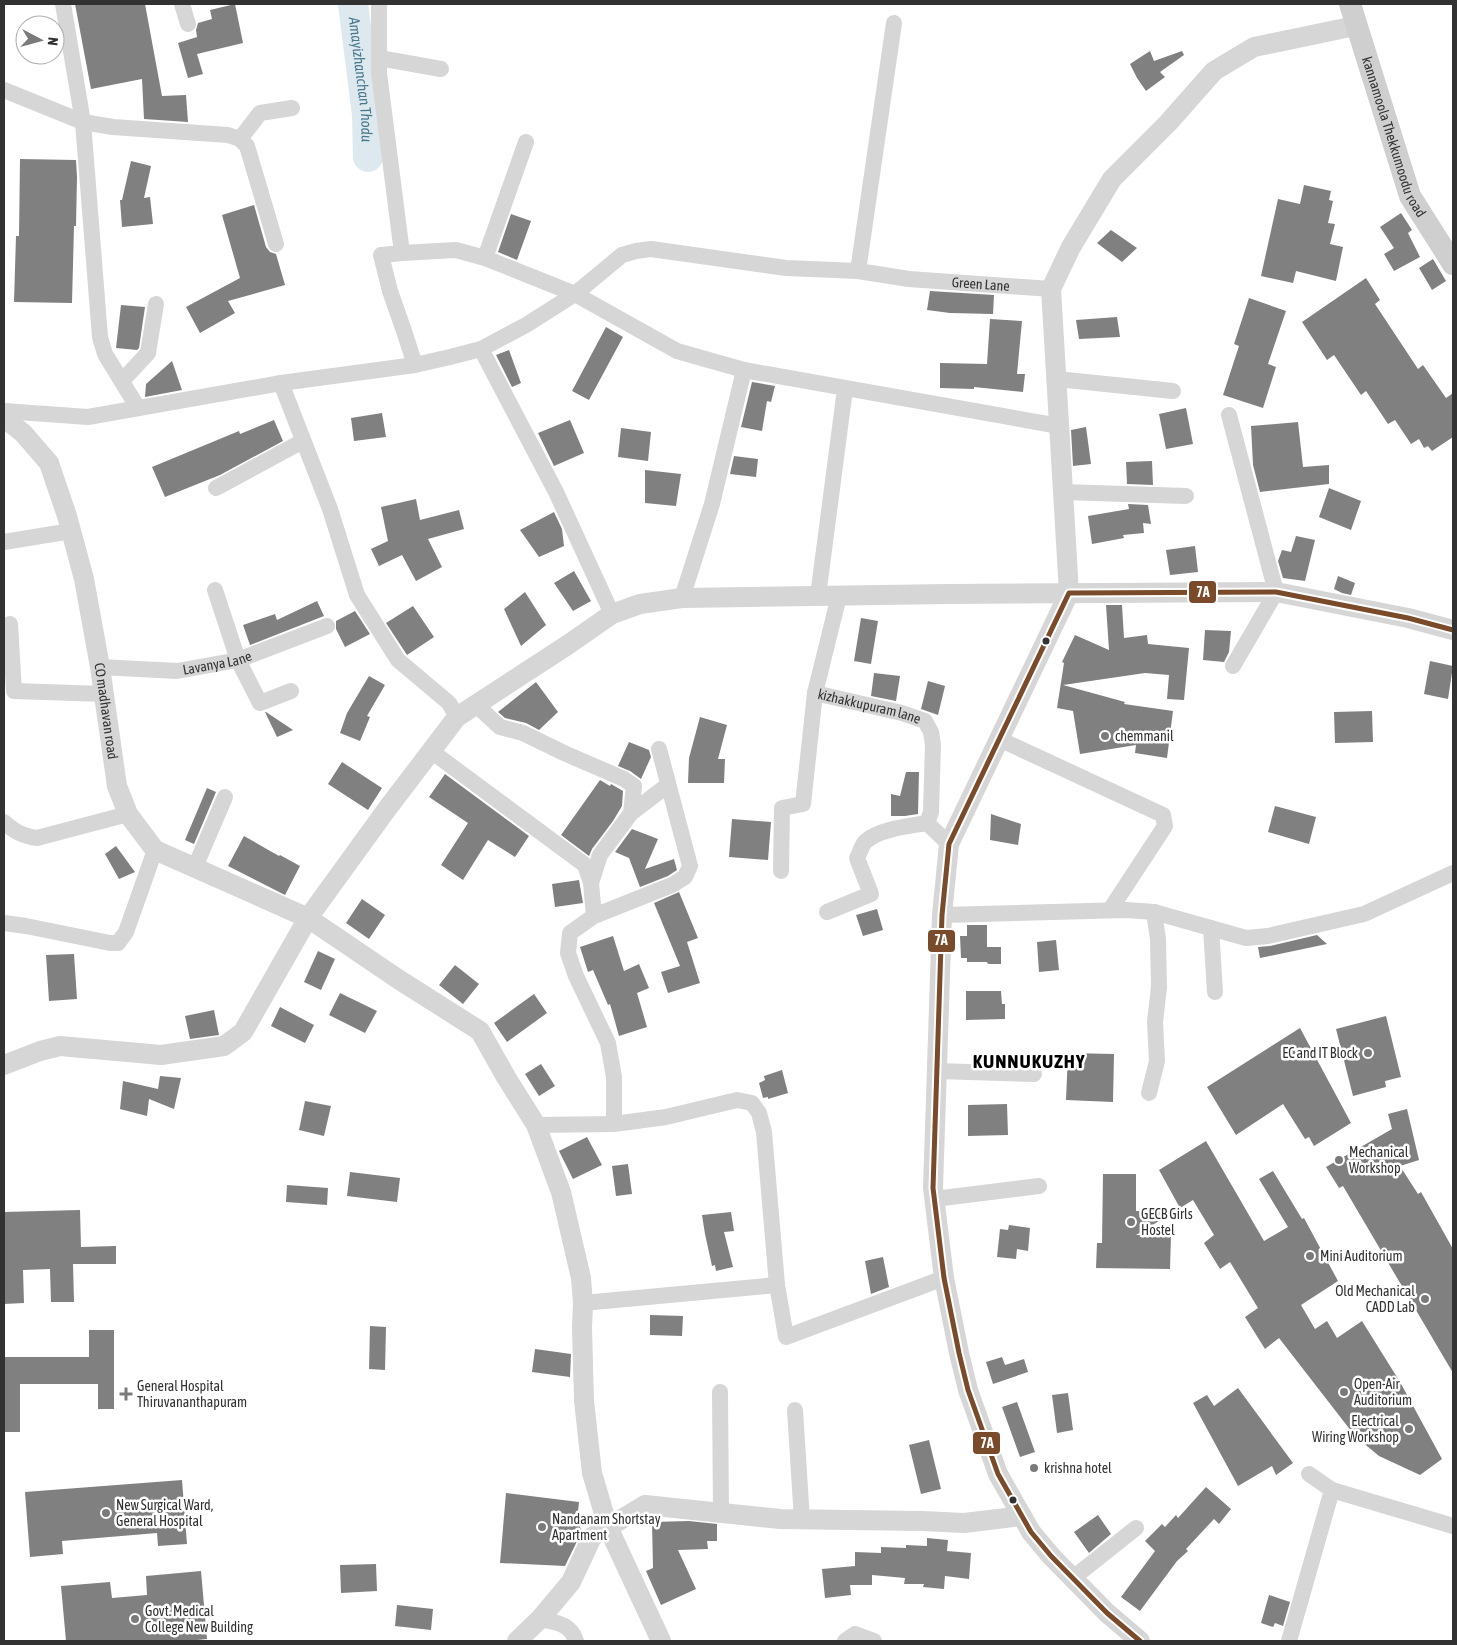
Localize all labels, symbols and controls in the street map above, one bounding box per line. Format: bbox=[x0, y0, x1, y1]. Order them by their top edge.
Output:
north arrow bbox=[15, 15, 65, 65]
water label: Amayizhanchan Thodu bbox=[346, 15, 376, 142]
text: N bbox=[45, 36, 61, 46]
street label: kannamoola Thekkumoodu road bbox=[1359, 55, 1429, 220]
street label: Green Lane bbox=[951, 274, 1010, 294]
line badge: 7A bbox=[1188, 580, 1217, 604]
text: 7A bbox=[1196, 584, 1210, 600]
unlabelled marker bbox=[1041, 636, 1051, 646]
street label: Lavanya Lane bbox=[181, 648, 254, 678]
street label: CO madhavan road bbox=[91, 661, 121, 760]
street label: kizhakkupuram lane bbox=[816, 686, 923, 727]
place label: chemmanil bbox=[1115, 728, 1174, 744]
marker: chemmanil bbox=[1099, 730, 1111, 742]
line badge: 7A bbox=[927, 929, 956, 953]
text: 7A bbox=[934, 932, 948, 948]
place label: EC and IT Block bbox=[1282, 1045, 1358, 1061]
marker: EC and IT Block bbox=[1362, 1047, 1374, 1059]
district label: KUNNUKUZHY bbox=[973, 1050, 1085, 1072]
place label: Mechanical Workshop bbox=[1349, 1144, 1409, 1176]
marker: Mechanical Workshop bbox=[1333, 1154, 1345, 1166]
place label: GECB Girls Hostel bbox=[1141, 1206, 1193, 1238]
marker: GECB Girls Hostel bbox=[1125, 1216, 1137, 1228]
place label: Mini Auditorium bbox=[1320, 1248, 1403, 1264]
marker: Mini Auditorium bbox=[1304, 1250, 1316, 1262]
place label: Old Mechanical CADD Lab bbox=[1335, 1283, 1415, 1315]
marker: Old Mechanical CADD Lab bbox=[1419, 1293, 1431, 1305]
place label: Open-Air Auditorium bbox=[1354, 1376, 1412, 1408]
place label: General Hospital Thiruvananthapuram bbox=[137, 1378, 247, 1410]
marker: Open-Air Auditorium bbox=[1338, 1386, 1350, 1398]
marker: General Hospital Thiruvananthapuram bbox=[119, 1387, 133, 1401]
place label: Electrical Wiring Workshop bbox=[1312, 1413, 1399, 1445]
marker: Electrical Wiring Workshop bbox=[1403, 1423, 1415, 1435]
line badge: 7A bbox=[972, 1431, 1001, 1455]
text: 7A bbox=[980, 1435, 994, 1451]
place label: krishna hotel bbox=[1044, 1460, 1112, 1476]
marker: krishna hotel bbox=[1028, 1462, 1040, 1474]
unlabelled marker bbox=[1008, 1495, 1018, 1505]
place label: New Surgical Ward, General Hospital bbox=[116, 1497, 213, 1529]
marker: New Surgical Ward, General Hospital bbox=[100, 1507, 112, 1519]
place label: Nandanam Shortstay Apartment bbox=[552, 1511, 661, 1543]
marker: Nandanam Shortstay Apartment bbox=[536, 1521, 548, 1533]
place label: Govt. Medical College New Building bbox=[145, 1603, 253, 1635]
marker: Govt. Medical College New Building bbox=[129, 1613, 141, 1625]

